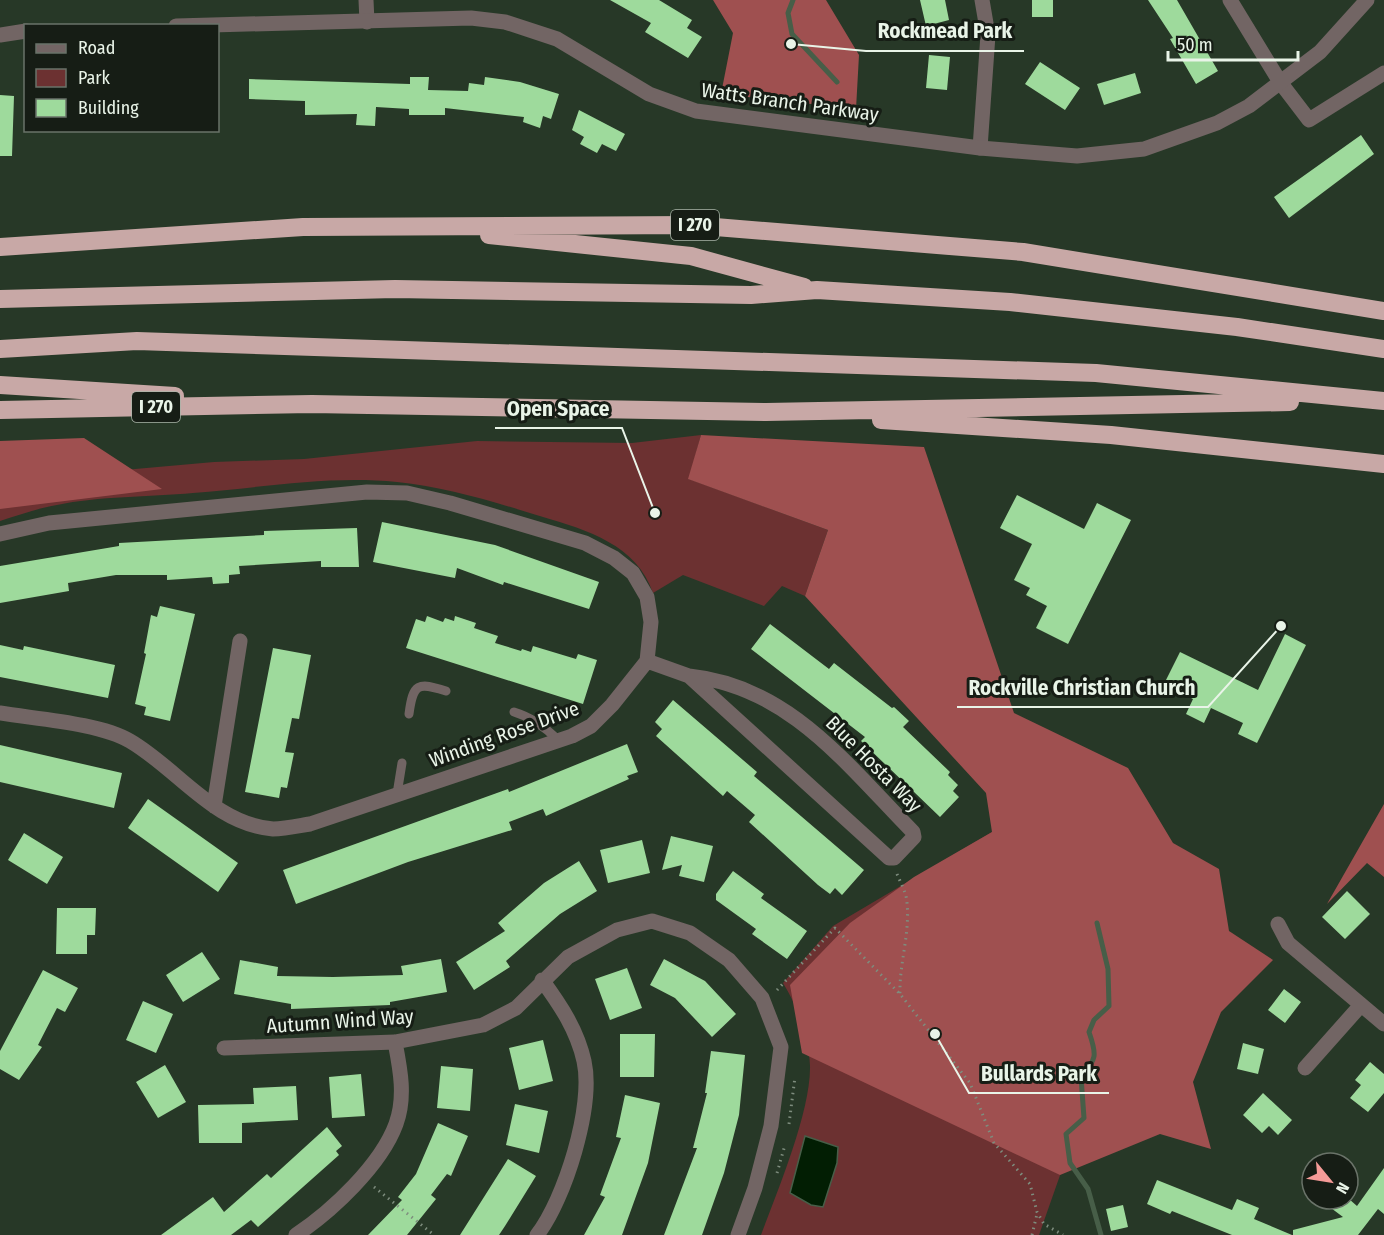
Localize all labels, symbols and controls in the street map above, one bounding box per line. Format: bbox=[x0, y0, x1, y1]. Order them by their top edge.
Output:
callout: Rockmead Park bbox=[866, 12, 1024, 51]
text: Rockmead Park bbox=[878, 18, 1013, 44]
legend bbox=[24, 24, 219, 132]
scale bar bbox=[1168, 24, 1298, 62]
text: 50 m bbox=[1177, 34, 1213, 56]
text: Road bbox=[78, 37, 115, 59]
text: Park bbox=[78, 67, 111, 89]
street label: Watts Branch Parkway bbox=[700, 78, 880, 126]
text: Building bbox=[78, 97, 139, 119]
road number: I 270 bbox=[671, 210, 719, 240]
callout: Open Space bbox=[495, 389, 622, 428]
road number: I 270 bbox=[132, 392, 180, 422]
text: Open Space bbox=[507, 396, 610, 422]
callout: Rockville Christian Church bbox=[957, 668, 1208, 707]
text: Rockville Christian Church bbox=[969, 675, 1195, 701]
street label: Winding Rose Drive bbox=[426, 696, 582, 772]
street label: Blue Hosta Way bbox=[821, 711, 927, 817]
street label: Autumn Wind Way bbox=[266, 1004, 414, 1038]
callout: Bullards Park bbox=[969, 1054, 1109, 1093]
text: Bullards Park bbox=[981, 1061, 1097, 1087]
north arrow bbox=[1300, 1151, 1360, 1211]
text: N bbox=[1332, 1179, 1353, 1197]

